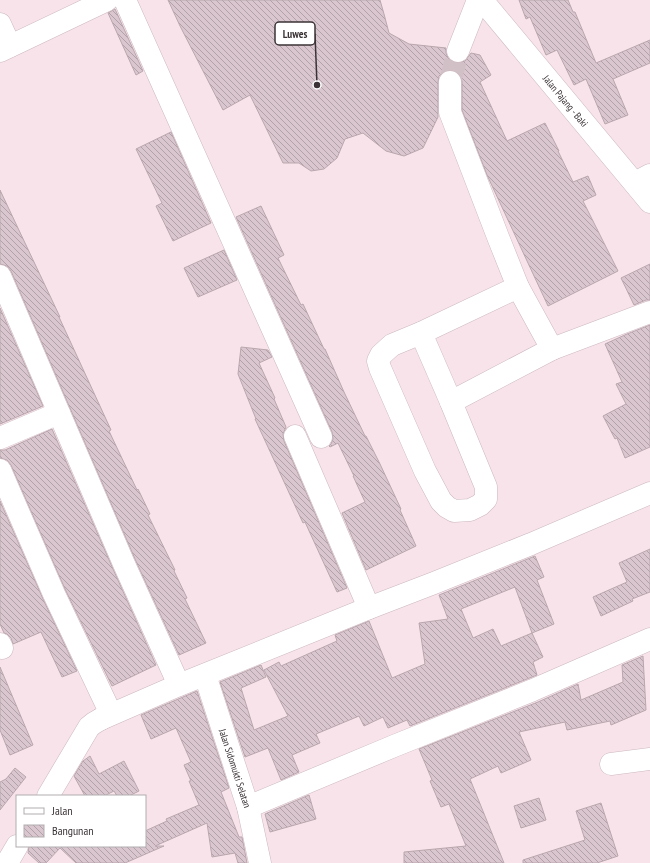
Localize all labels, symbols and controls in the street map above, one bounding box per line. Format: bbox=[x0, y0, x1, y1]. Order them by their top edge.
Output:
callout: Luwes bbox=[275, 22, 315, 45]
text: Luwes bbox=[283, 27, 307, 41]
street label: Jalan Pajang - Baki bbox=[540, 71, 591, 129]
street label: Jalan Sidomukti Selatan bbox=[216, 726, 254, 809]
legend bbox=[16, 795, 146, 847]
text: Jalan bbox=[51, 803, 73, 818]
text: Bangunan bbox=[52, 823, 93, 838]

